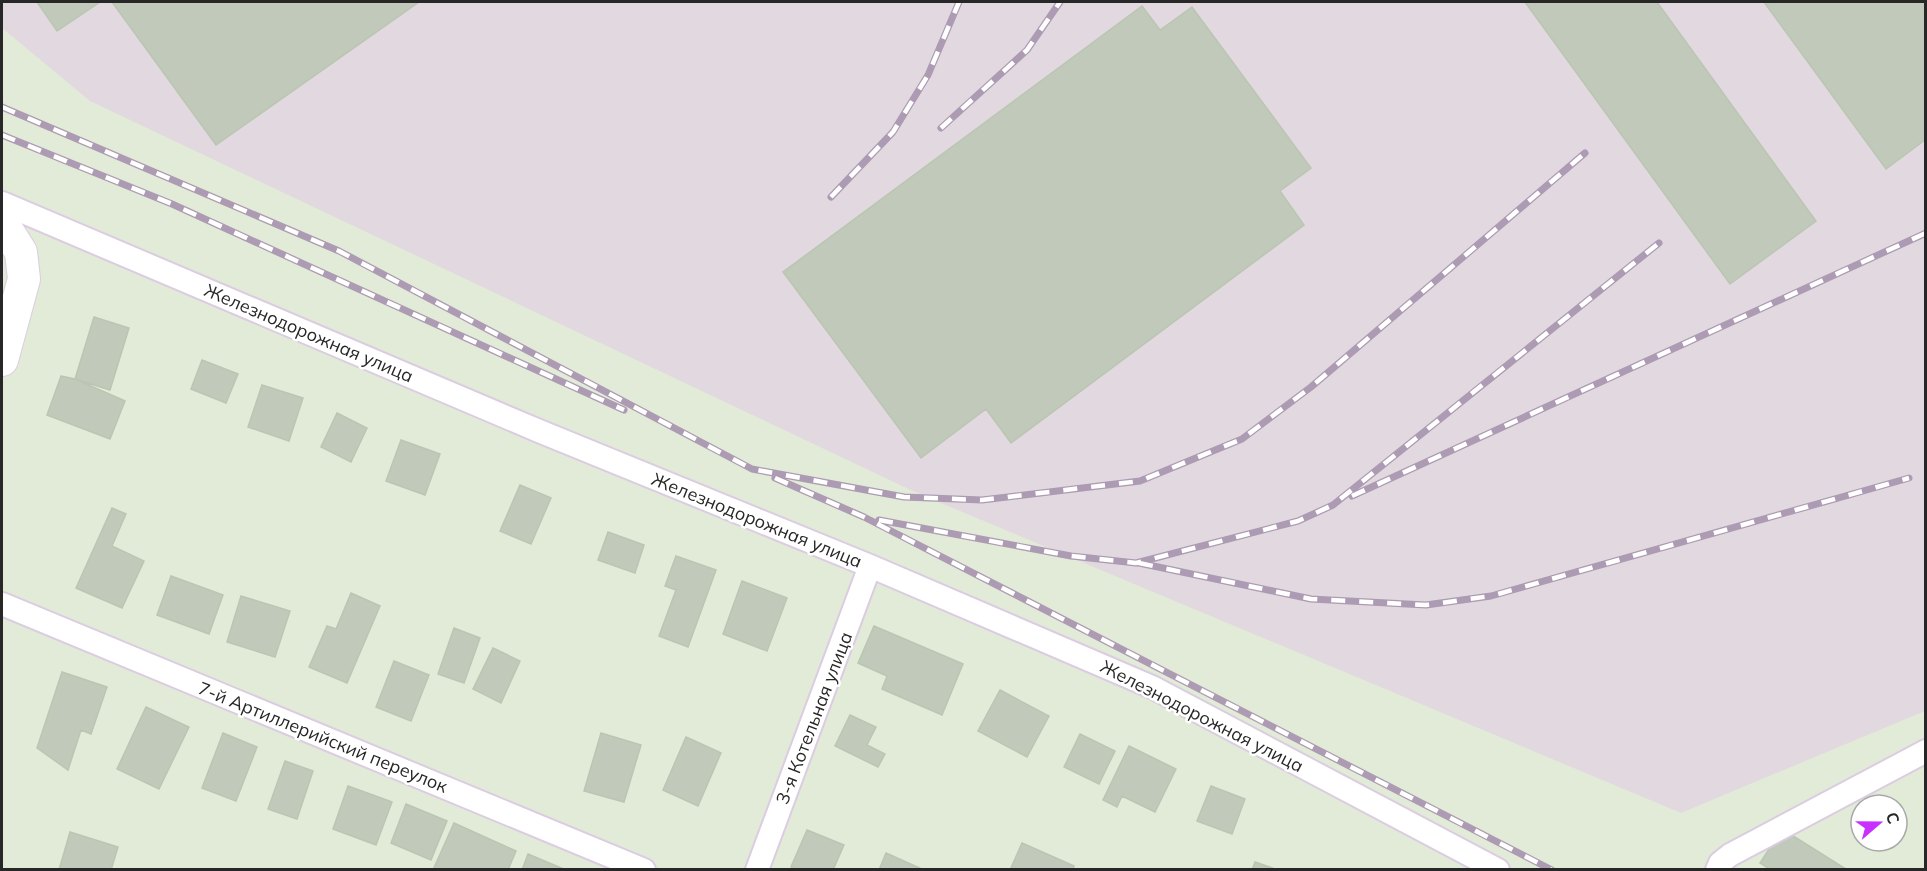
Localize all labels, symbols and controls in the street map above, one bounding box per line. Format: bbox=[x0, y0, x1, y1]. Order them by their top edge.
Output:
street label: Железнодорожная улица bbox=[201, 278, 417, 388]
street label: Железнодорожная улица bbox=[648, 467, 866, 573]
street label: 3-я Котельная улица bbox=[771, 629, 857, 807]
street label: Железнодорожная улица bbox=[1097, 655, 1307, 777]
street label: 7-й Артиллерийский переулок bbox=[195, 676, 451, 798]
north arrow bbox=[1849, 793, 1909, 853]
text: С bbox=[1882, 809, 1904, 826]

